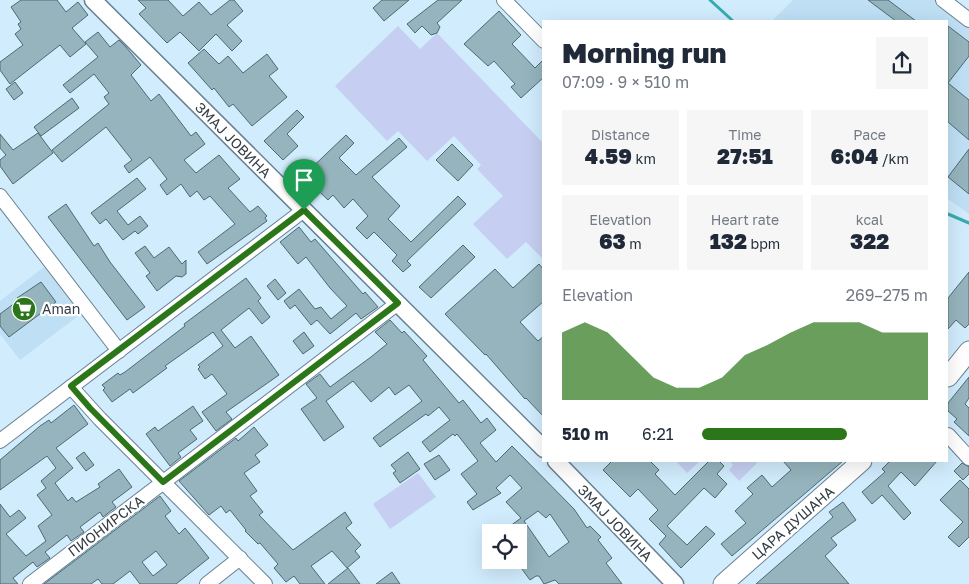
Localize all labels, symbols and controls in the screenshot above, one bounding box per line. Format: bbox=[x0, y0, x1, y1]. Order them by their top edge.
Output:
text: Morning run bbox=[562, 36, 726, 69]
button: share bbox=[876, 37, 928, 89]
text: 07:09 · 9 × 510 m bbox=[562, 72, 689, 92]
street label: ЗМАЈ ЈОВИНА bbox=[192, 98, 275, 181]
text: Distance bbox=[591, 126, 650, 143]
text: Time bbox=[729, 126, 761, 143]
text: Pace bbox=[853, 126, 886, 143]
text: 4.59 bbox=[585, 143, 632, 169]
text: 27:51 bbox=[717, 143, 773, 169]
text: 6:04 bbox=[831, 143, 878, 169]
text: km bbox=[632, 150, 656, 167]
text: /km bbox=[878, 150, 909, 167]
pin bbox=[283, 159, 325, 210]
icon: arrive bbox=[290, 166, 318, 194]
text: Elevation bbox=[589, 211, 651, 228]
text: Heart rate bbox=[711, 211, 779, 228]
text: kcal bbox=[856, 211, 883, 228]
text: 63 bbox=[599, 228, 626, 254]
text: 132 bbox=[710, 228, 747, 254]
text: 322 bbox=[850, 228, 889, 254]
text: m bbox=[626, 235, 642, 252]
text: bpm bbox=[747, 235, 780, 252]
text: Elevation bbox=[562, 285, 633, 305]
text: 269–275 m bbox=[846, 285, 928, 305]
supermarket icon: Aman bbox=[11, 296, 37, 322]
place label: Aman bbox=[42, 300, 80, 317]
text: 510 m bbox=[562, 424, 608, 444]
text: 6:21 bbox=[642, 424, 674, 444]
street label: ЗМАЈ ЈОВИНА bbox=[575, 481, 657, 565]
street label: ЦАРА ДУШАНА bbox=[748, 482, 838, 563]
street label: ПИОНИРСКА bbox=[64, 491, 148, 560]
map controls bbox=[482, 524, 527, 569]
button: locate bbox=[482, 524, 527, 569]

